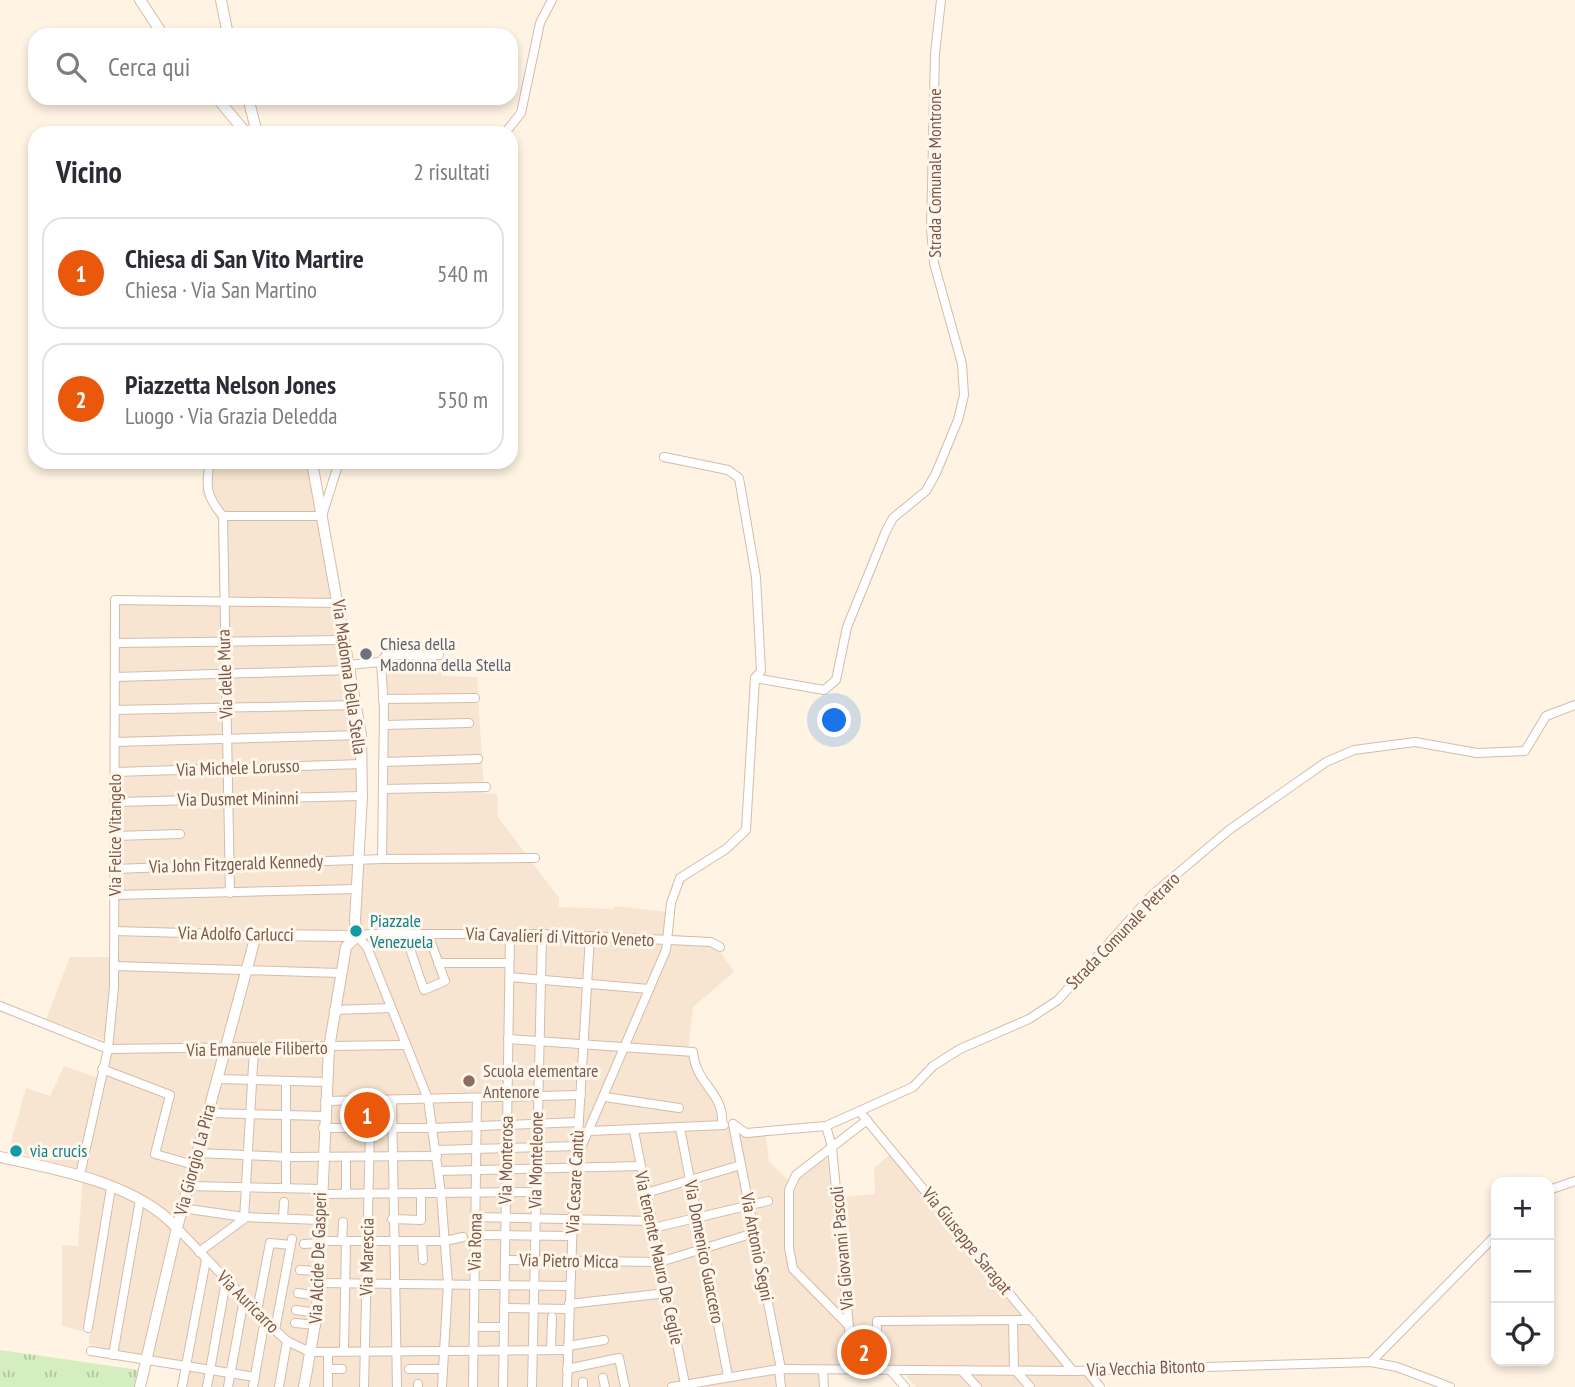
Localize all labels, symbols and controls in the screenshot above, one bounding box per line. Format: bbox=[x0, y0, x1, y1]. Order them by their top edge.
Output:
search box bbox=[28, 28, 518, 105]
icon: search bbox=[52, 48, 90, 86]
text: Cerca qui bbox=[108, 50, 190, 83]
street label: Strada Comunale Montrone bbox=[923, 88, 946, 258]
text: Vicino bbox=[56, 152, 122, 191]
text: 2 risultati bbox=[414, 157, 490, 186]
text: Chiesa di San Vito Martire bbox=[125, 242, 364, 275]
text: 1 bbox=[76, 259, 87, 288]
text: 540 m bbox=[437, 259, 488, 288]
text: Chiesa · Via San Martino bbox=[125, 275, 317, 304]
text: Piazzetta Nelson Jones bbox=[125, 368, 336, 401]
text: 2 bbox=[76, 385, 87, 414]
text: 550 m bbox=[437, 385, 488, 414]
text: Luogo · Via Grazia Deledda bbox=[125, 401, 338, 430]
street label: Via Madonna Della Stella bbox=[327, 597, 372, 756]
street label: Via delle Mura bbox=[211, 629, 238, 720]
place label: Chiesa della Madonna della Stella bbox=[380, 632, 511, 676]
marker: Chiesa della Madonna della Stella bbox=[358, 646, 374, 662]
your location bbox=[817, 703, 851, 737]
street label: Via Michele Lorusso bbox=[175, 754, 300, 781]
street label: Via Felice Vitangelo bbox=[103, 773, 126, 897]
street label: Via Dusmet Mininni bbox=[176, 786, 299, 811]
street label: Via John Fitzgerald Kennedy bbox=[148, 849, 324, 878]
street label: Strada Comunale Petraro bbox=[1061, 867, 1185, 994]
place label: Piazzale Venezuela bbox=[369, 909, 433, 953]
street label: Via Adolfo Carlucci bbox=[177, 921, 294, 946]
street label: Via Cavalieri di Vittorio Veneto bbox=[464, 922, 655, 951]
marker: Piazzale Venezuela bbox=[348, 923, 364, 939]
street label: Via Emanuele Filiberto bbox=[185, 1036, 328, 1061]
place label: Scuola elementare Antenore bbox=[483, 1059, 599, 1103]
marker: Scuola elementare Antenore bbox=[461, 1073, 477, 1089]
pin: 1 bbox=[344, 1089, 390, 1141]
street label: Via Giorgio La Pira bbox=[168, 1102, 220, 1219]
street label: Via Monteleone bbox=[523, 1111, 548, 1210]
street label: Via Monterosa bbox=[493, 1115, 518, 1206]
street label: Via Cesare Cantù bbox=[560, 1130, 589, 1235]
place label: via crucis bbox=[30, 1139, 87, 1162]
marker: via crucis bbox=[8, 1143, 24, 1159]
street label: Via tenente Mauro De Ceglie bbox=[630, 1168, 689, 1347]
street label: Via Domenico Guaccero bbox=[679, 1177, 730, 1326]
map controls bbox=[1491, 1177, 1554, 1366]
button: + bbox=[1491, 1177, 1554, 1240]
street label: Via Giuseppe Saragat bbox=[917, 1182, 1018, 1299]
street label: Via Giovanni Pascoli bbox=[825, 1185, 858, 1312]
street label: Via Antonio Segni bbox=[736, 1190, 779, 1303]
street label: Via Alcide De Gasperi bbox=[304, 1192, 331, 1325]
street label: Via Roma bbox=[462, 1213, 487, 1272]
street label: Via Marescia bbox=[354, 1218, 379, 1297]
button: − bbox=[1491, 1240, 1554, 1303]
street label: Via Pietro Micca bbox=[518, 1248, 619, 1273]
street label: Via Auricarro bbox=[212, 1265, 285, 1338]
button: locate bbox=[1491, 1303, 1554, 1366]
pin: 2 bbox=[841, 1326, 887, 1378]
street label: Via Vecchia Bitonto bbox=[1085, 1354, 1206, 1381]

